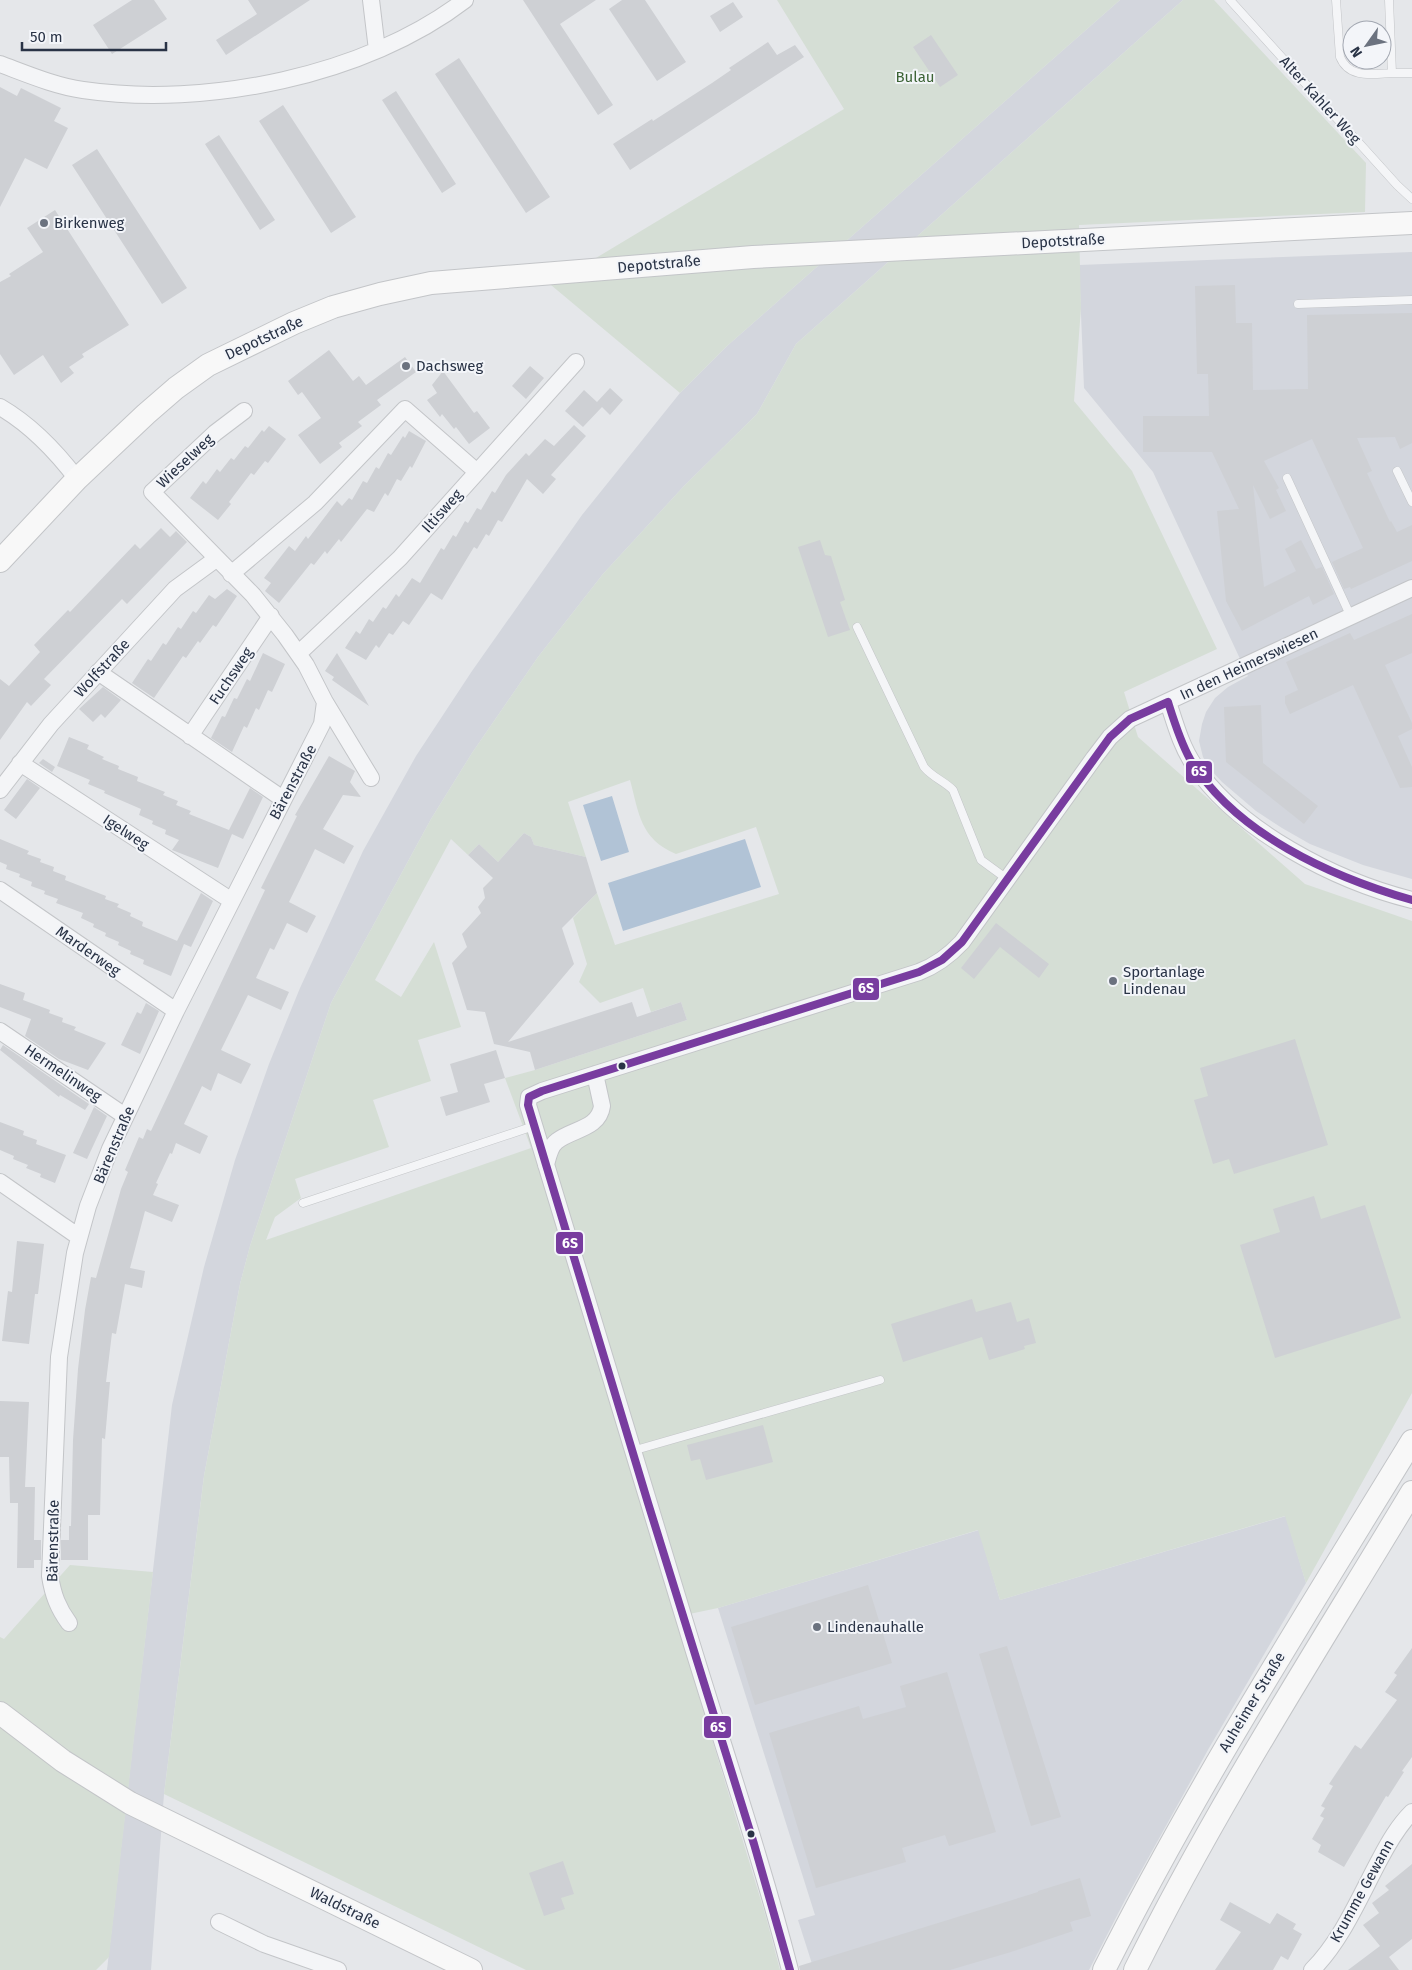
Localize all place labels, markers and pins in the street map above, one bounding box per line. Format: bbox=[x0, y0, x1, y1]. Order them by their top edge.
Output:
place label: Birkenweg bbox=[54, 214, 125, 232]
marker: Birkenweg bbox=[38, 217, 50, 229]
place label: Dachsweg bbox=[416, 357, 483, 375]
marker: Dachsweg bbox=[400, 360, 412, 372]
place label: Sportanlage Lindenau bbox=[1123, 963, 1205, 998]
marker: Sportanlage Lindenau bbox=[1107, 975, 1119, 987]
unlabelled marker bbox=[617, 1061, 627, 1071]
place label: Lindenauhalle bbox=[827, 1618, 924, 1636]
marker: Lindenauhalle bbox=[811, 1621, 823, 1633]
unlabelled marker bbox=[746, 1829, 756, 1839]

